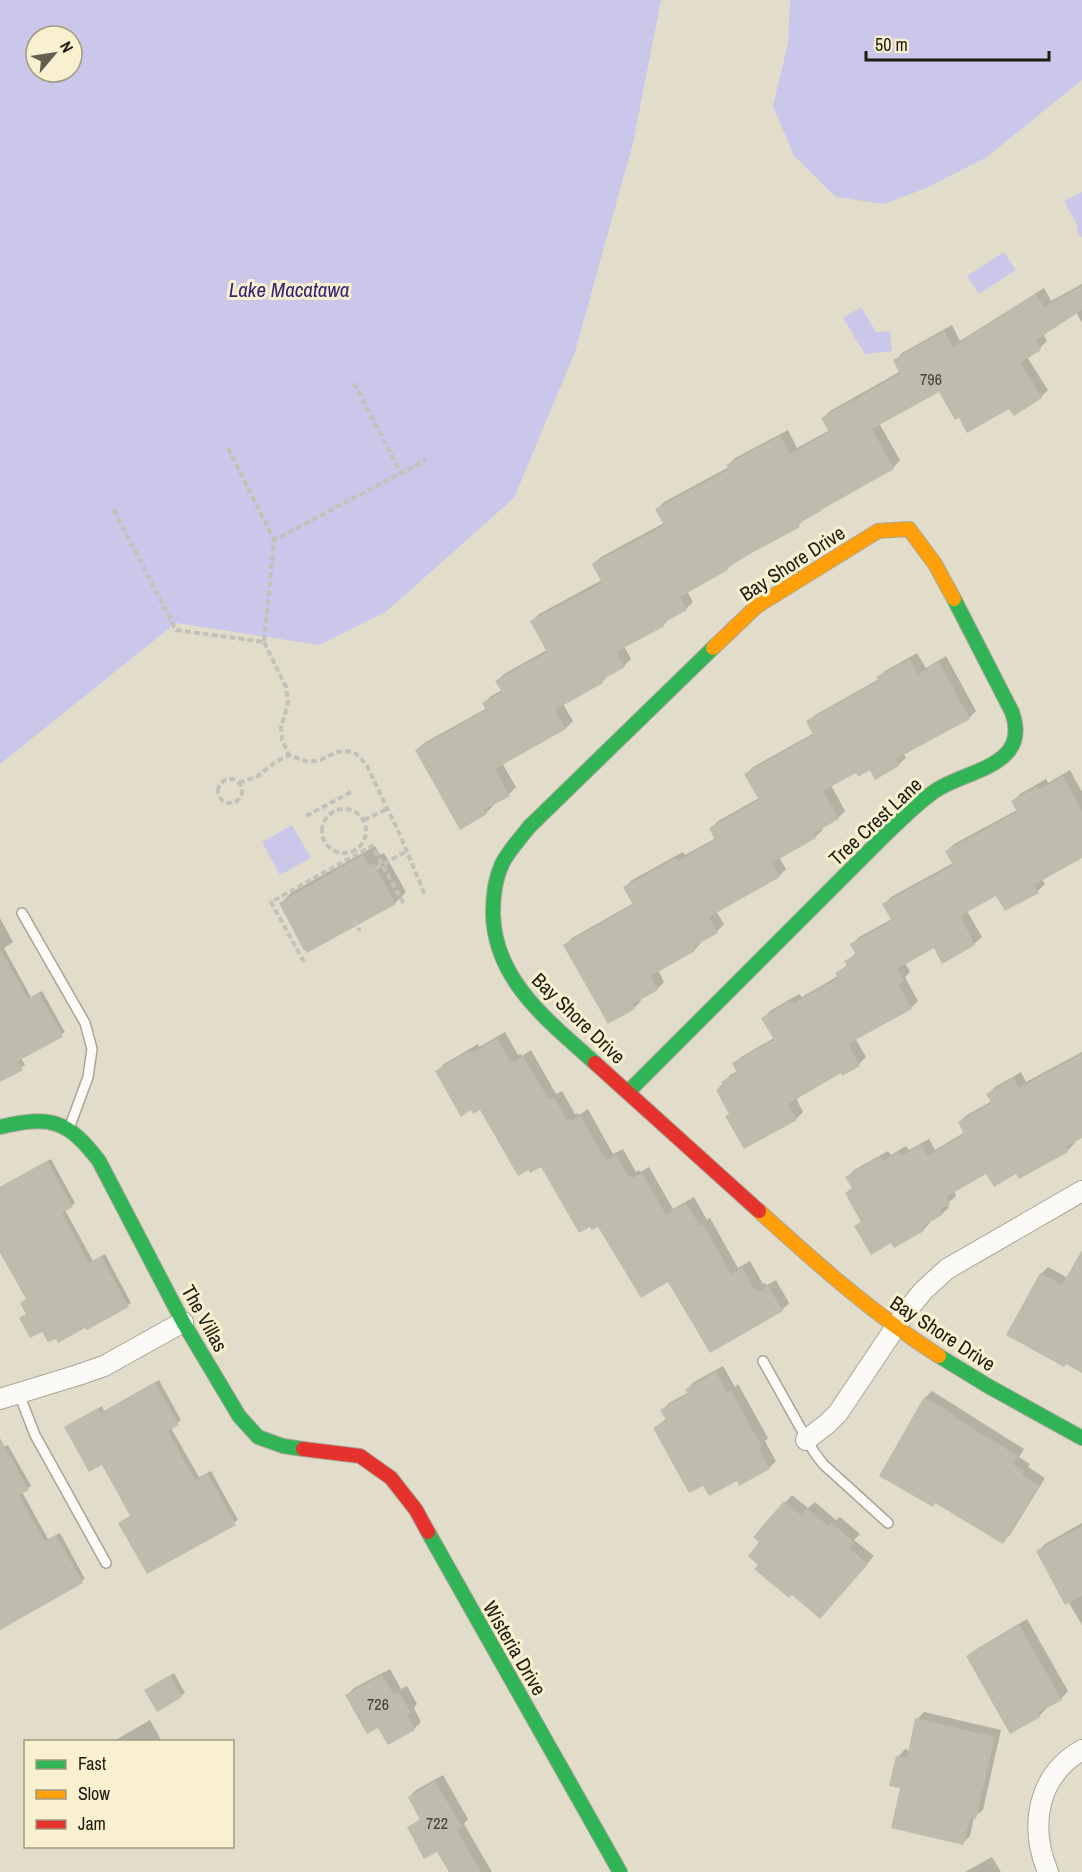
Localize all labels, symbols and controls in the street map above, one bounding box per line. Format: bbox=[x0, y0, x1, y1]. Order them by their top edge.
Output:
north arrow bbox=[24, 24, 84, 84]
scale bar bbox=[866, 24, 1049, 62]
text: 50 m bbox=[875, 32, 908, 57]
text: N bbox=[55, 37, 79, 56]
water label: Lake Macatawa bbox=[229, 275, 349, 304]
house number: 796 bbox=[920, 368, 942, 390]
street label: Bay Shore Drive bbox=[734, 519, 850, 607]
street label: Tree Crest Lane bbox=[823, 771, 927, 871]
street label: Bay Shore Drive bbox=[526, 966, 632, 1070]
street label: The Villas bbox=[176, 1280, 234, 1356]
street label: Bay Shore Drive bbox=[885, 1289, 1001, 1377]
street label: Wisteria Drive bbox=[477, 1596, 553, 1700]
house number: 726 bbox=[367, 1693, 389, 1715]
legend bbox=[24, 1740, 234, 1848]
text: Fast bbox=[78, 1751, 106, 1776]
text: Slow bbox=[78, 1781, 110, 1806]
text: Jam bbox=[78, 1811, 106, 1836]
house number: 722 bbox=[426, 1812, 448, 1834]

